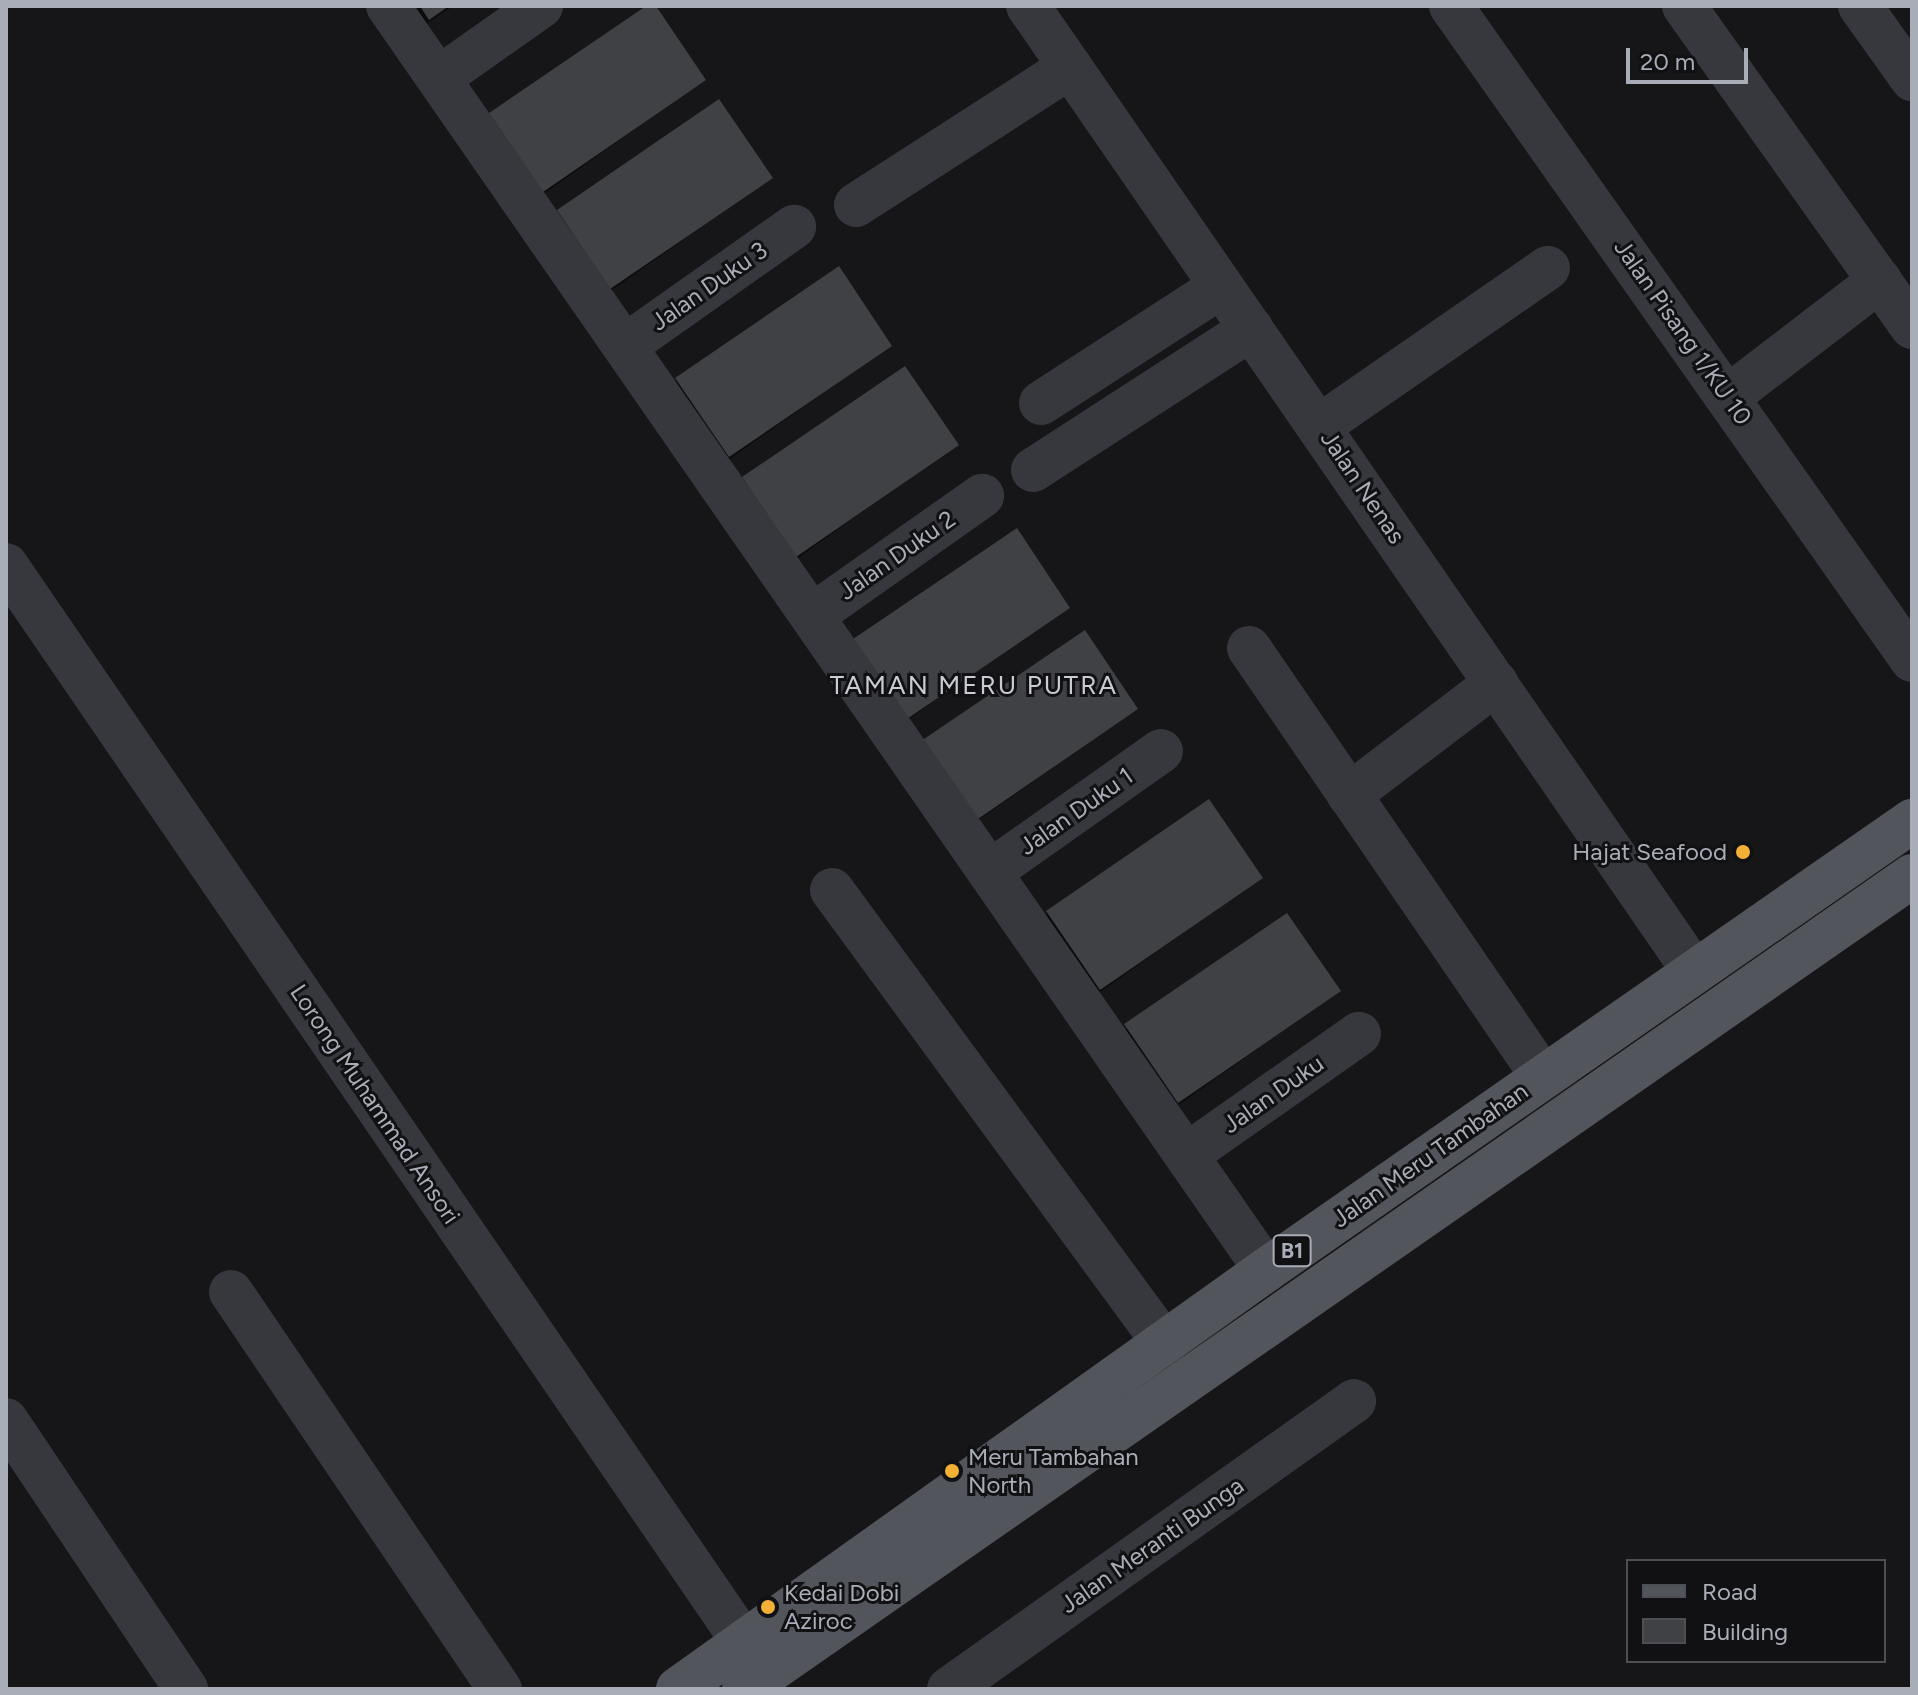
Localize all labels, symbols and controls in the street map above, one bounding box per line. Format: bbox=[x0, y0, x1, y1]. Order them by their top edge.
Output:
scale bar bbox=[1630, 32, 1752, 82]
text: 20 m bbox=[1640, 47, 1695, 76]
street label: Jalan Pisang 1/KU 10 bbox=[1608, 234, 1758, 430]
street label: Jalan Duku 3 bbox=[645, 235, 773, 337]
street label: Jalan Nenas bbox=[1315, 425, 1411, 549]
street label: Jalan Duku 2 bbox=[833, 504, 961, 606]
district label: TAMAN MERU PUTRA bbox=[830, 670, 1118, 702]
street label: Jalan Duku 1 bbox=[1014, 761, 1138, 861]
place label: Hajat Seafood bbox=[1572, 838, 1727, 866]
marker: Hajat Seafood bbox=[1734, 843, 1752, 861]
street label: Lorong Muhammad Ansori bbox=[284, 979, 466, 1229]
street label: Jalan Duku bbox=[1217, 1049, 1329, 1139]
street label: Jalan Meru Tambahan bbox=[1327, 1077, 1533, 1233]
road number: B1 bbox=[1272, 1233, 1312, 1269]
place label: Meru Tambahan North bbox=[968, 1443, 1139, 1499]
marker: Meru Tambahan North bbox=[943, 1462, 961, 1480]
street label: Jalan Meranti Bunga bbox=[1055, 1471, 1249, 1619]
legend bbox=[1626, 1559, 1886, 1663]
text: Road bbox=[1702, 1577, 1757, 1606]
place label: Kedai Dobi Aziroc bbox=[784, 1579, 899, 1635]
marker: Kedai Dobi Aziroc bbox=[759, 1598, 777, 1616]
text: Building bbox=[1702, 1617, 1788, 1646]

